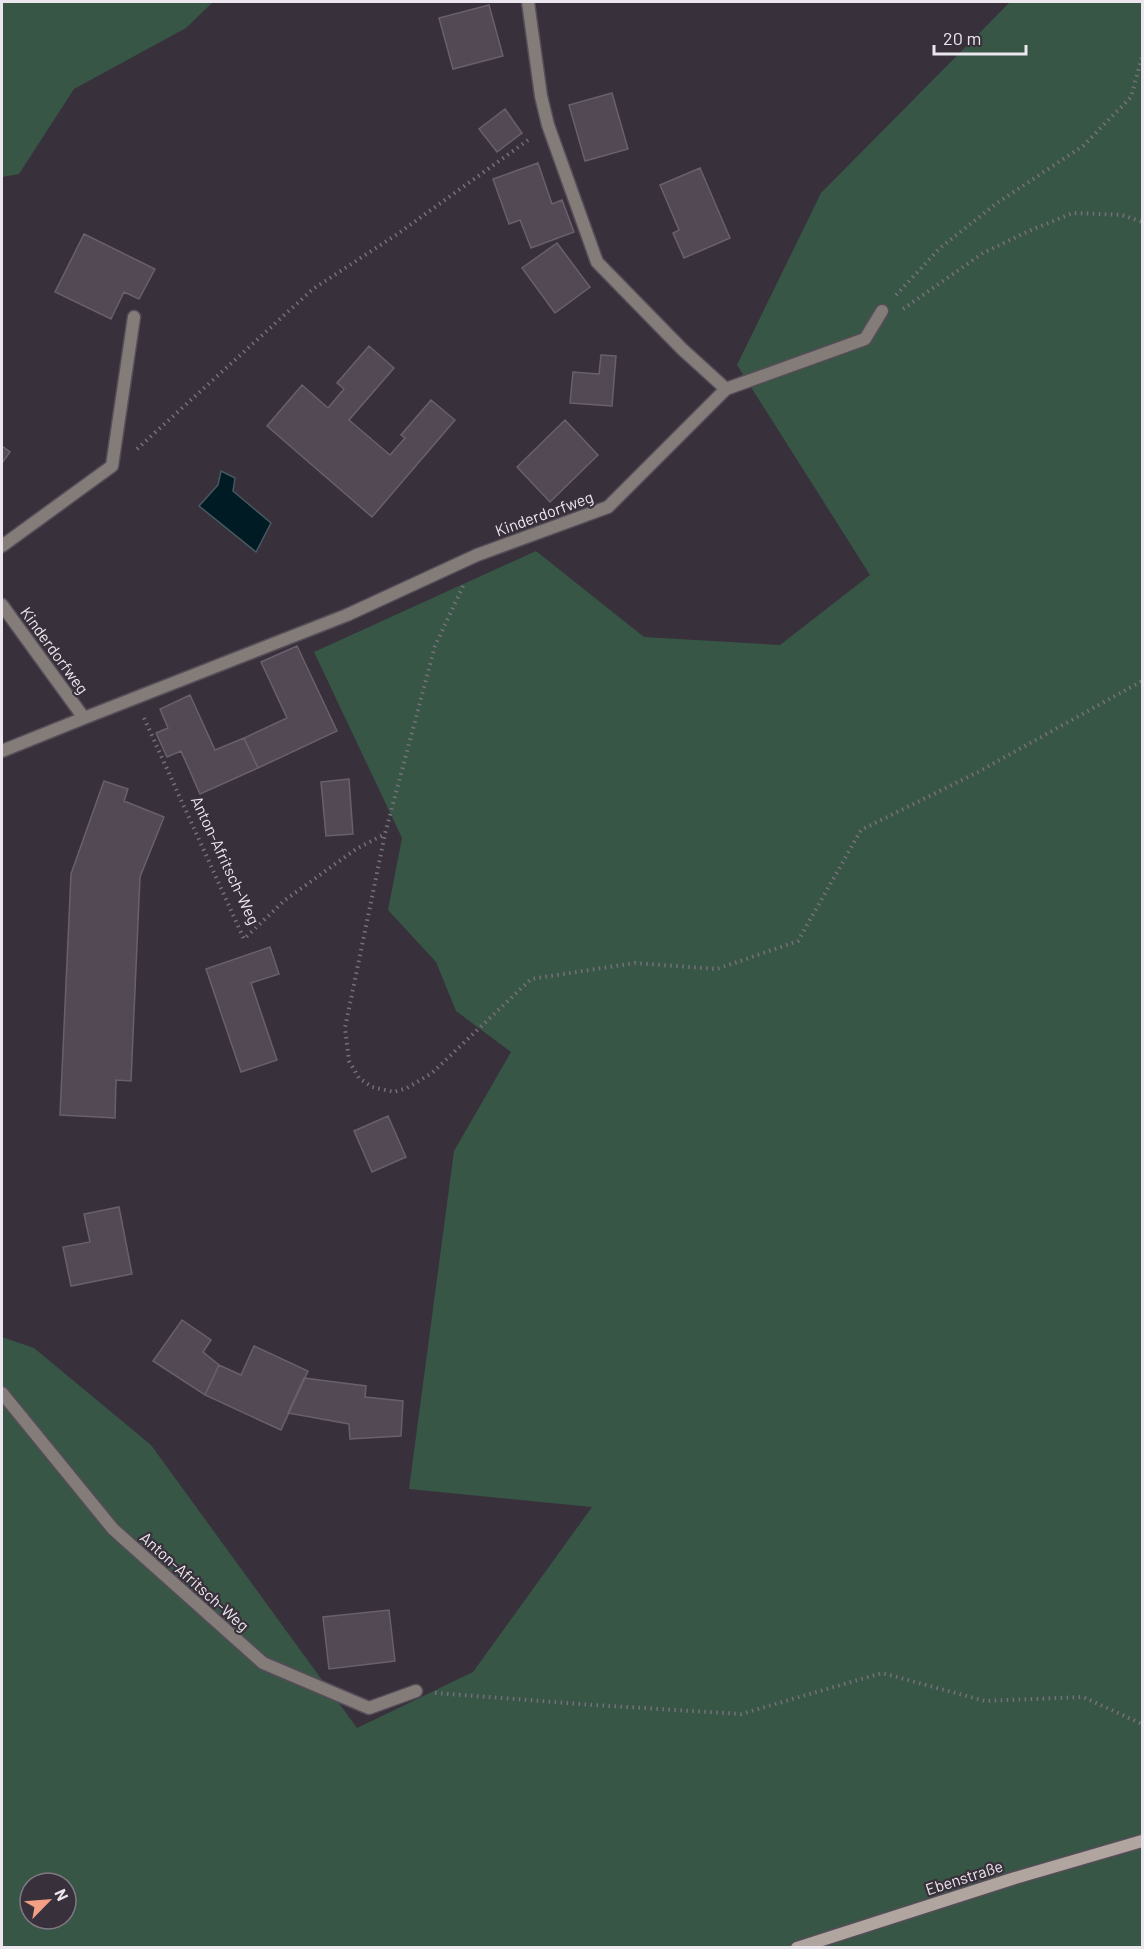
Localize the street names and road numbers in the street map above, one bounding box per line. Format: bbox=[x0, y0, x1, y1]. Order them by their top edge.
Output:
street label: Kinderdorfweg bbox=[492, 486, 596, 540]
street label: Kinderdorfweg bbox=[17, 603, 93, 697]
street label: Anton-Afritsch-Weg bbox=[188, 793, 264, 927]
street label: Anton-Afritsch-Weg bbox=[137, 1527, 253, 1635]
street label: Ebenstraße bbox=[923, 1856, 1005, 1898]

